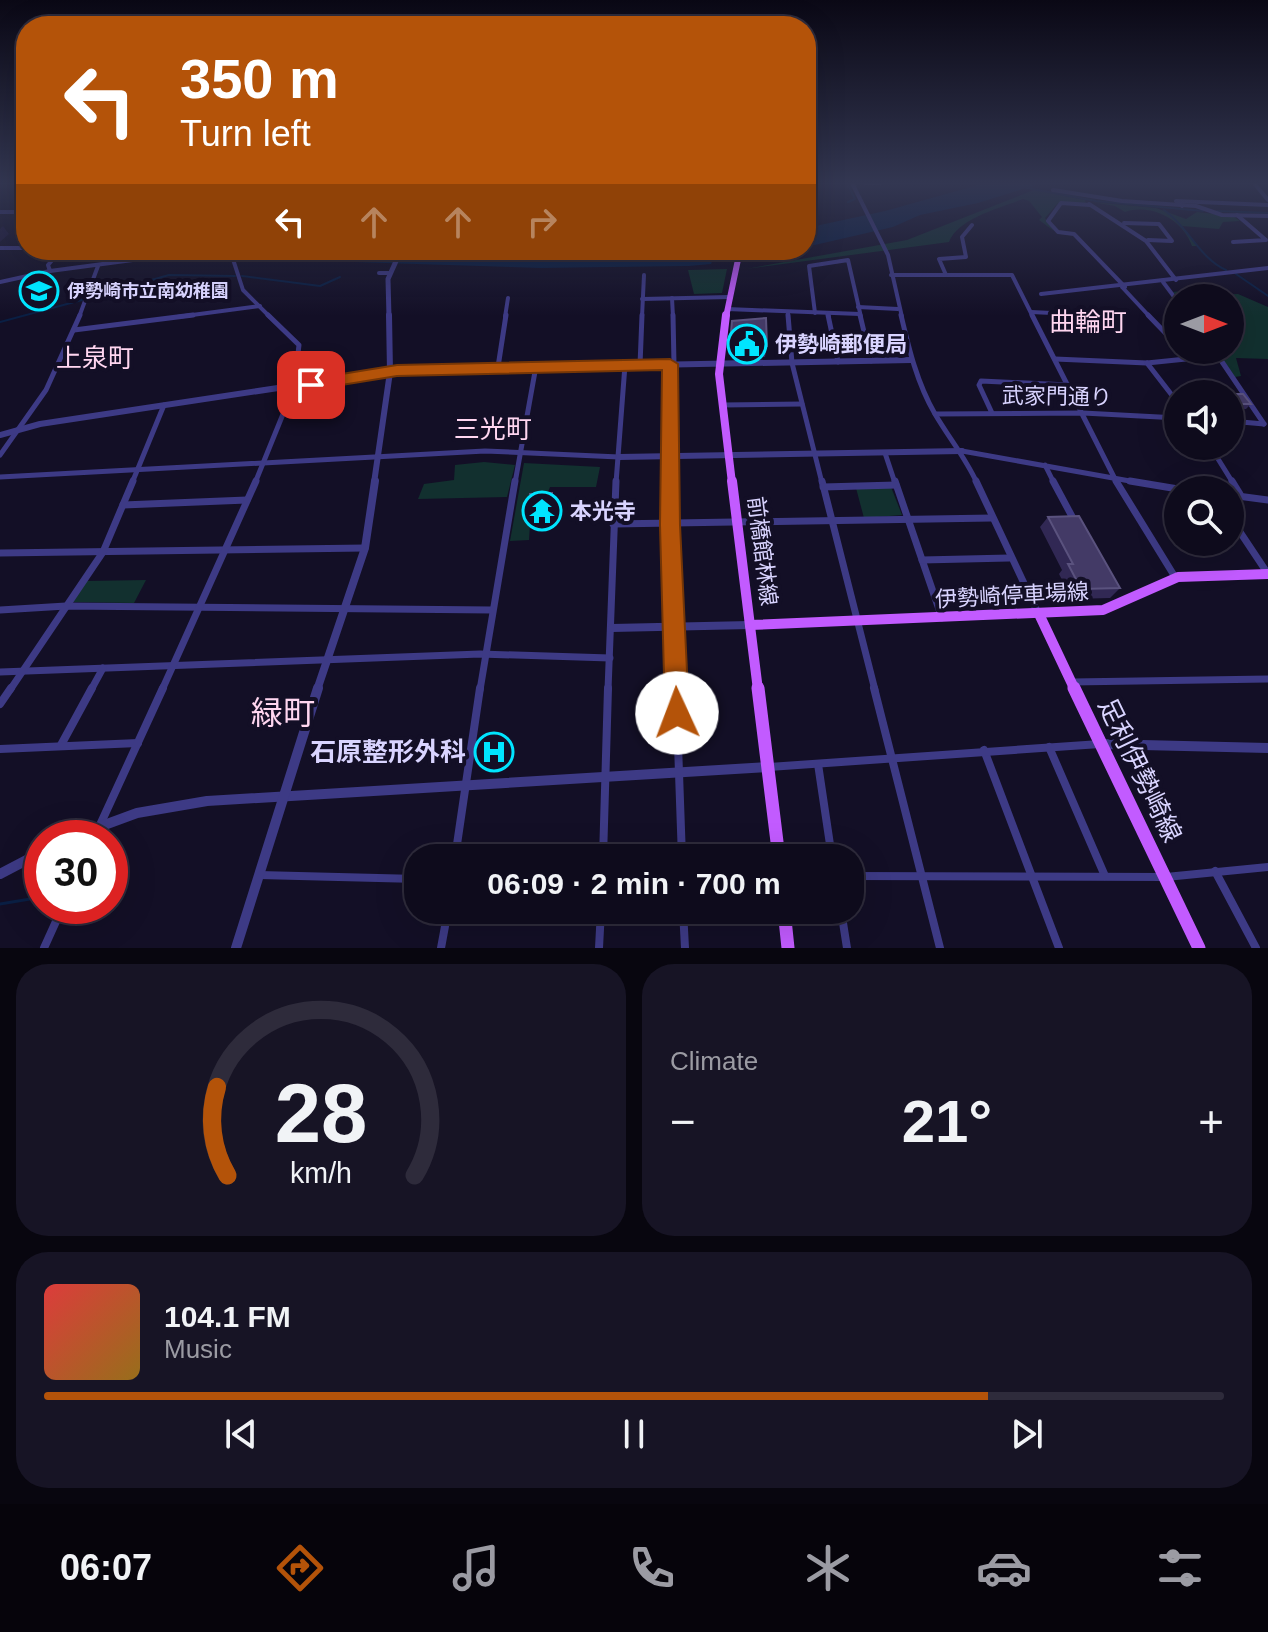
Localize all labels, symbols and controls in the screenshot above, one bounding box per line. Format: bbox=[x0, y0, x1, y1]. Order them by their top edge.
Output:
text: 350 m bbox=[180, 47, 339, 110]
icon: left bbox=[48, 48, 152, 152]
text: Turn left bbox=[180, 113, 311, 154]
icon: left bbox=[268, 200, 312, 244]
icon: ahead bbox=[352, 200, 396, 244]
icon: ahead bbox=[436, 200, 480, 244]
icon: right bbox=[520, 200, 564, 244]
school or university icon: 伊勢崎市立南幼稚園 bbox=[18, 270, 60, 312]
place label: 伊勢崎市立南幼稚園 bbox=[67, 281, 229, 301]
north arrow bbox=[1164, 284, 1244, 364]
map controls bbox=[1164, 284, 1244, 556]
district label: 曲輪町 bbox=[1049, 307, 1127, 337]
public building icon: 伊勢崎郵便局 bbox=[726, 323, 768, 365]
place label: 伊勢崎郵便局 bbox=[775, 332, 907, 357]
district label: 上泉町 bbox=[56, 343, 134, 373]
pin bbox=[277, 351, 345, 419]
icon: arrive bbox=[289, 363, 333, 407]
button: sound bbox=[1164, 380, 1244, 460]
street label: 武家門通り bbox=[1002, 383, 1112, 410]
district label: 三光町 bbox=[454, 414, 532, 444]
button: search bbox=[1164, 476, 1244, 556]
temple icon: 本光寺 bbox=[521, 490, 563, 532]
street label: 前橋館林線 bbox=[743, 495, 782, 607]
place label: 本光寺 bbox=[570, 499, 636, 524]
street label: 伊勢崎停車場線 bbox=[934, 579, 1090, 612]
position arrow bbox=[635, 671, 719, 755]
street label: 足利伊勢崎線 bbox=[1092, 693, 1188, 847]
district label: 緑町 bbox=[251, 695, 315, 731]
hospital icon: 石原整形外科 bbox=[473, 731, 515, 773]
place label: 石原整形外科 bbox=[310, 737, 466, 767]
speed limit sign: 30 bbox=[24, 820, 128, 924]
text: 06:09 · 2 min · 700 m bbox=[487, 867, 781, 900]
text: Climate bbox=[670, 1046, 758, 1076]
text: 28 bbox=[275, 1067, 367, 1160]
text: 21° bbox=[902, 1088, 992, 1155]
text: − bbox=[670, 1097, 696, 1146]
text: + bbox=[1198, 1097, 1224, 1146]
text: km/h bbox=[290, 1157, 352, 1189]
text: 104.1 FM bbox=[164, 1300, 291, 1333]
text: Music bbox=[164, 1334, 232, 1364]
icon: previous bbox=[219, 1412, 263, 1456]
icon: pause bbox=[612, 1412, 656, 1456]
icon: next bbox=[1005, 1412, 1049, 1456]
icon: directions bbox=[272, 1540, 328, 1596]
icon: music bbox=[448, 1540, 504, 1596]
icon: phone bbox=[624, 1540, 680, 1596]
icon: climate bbox=[800, 1540, 856, 1596]
icon: car bbox=[976, 1540, 1032, 1596]
icon: filters bbox=[1152, 1540, 1208, 1596]
text: 06:07 bbox=[60, 1547, 152, 1588]

